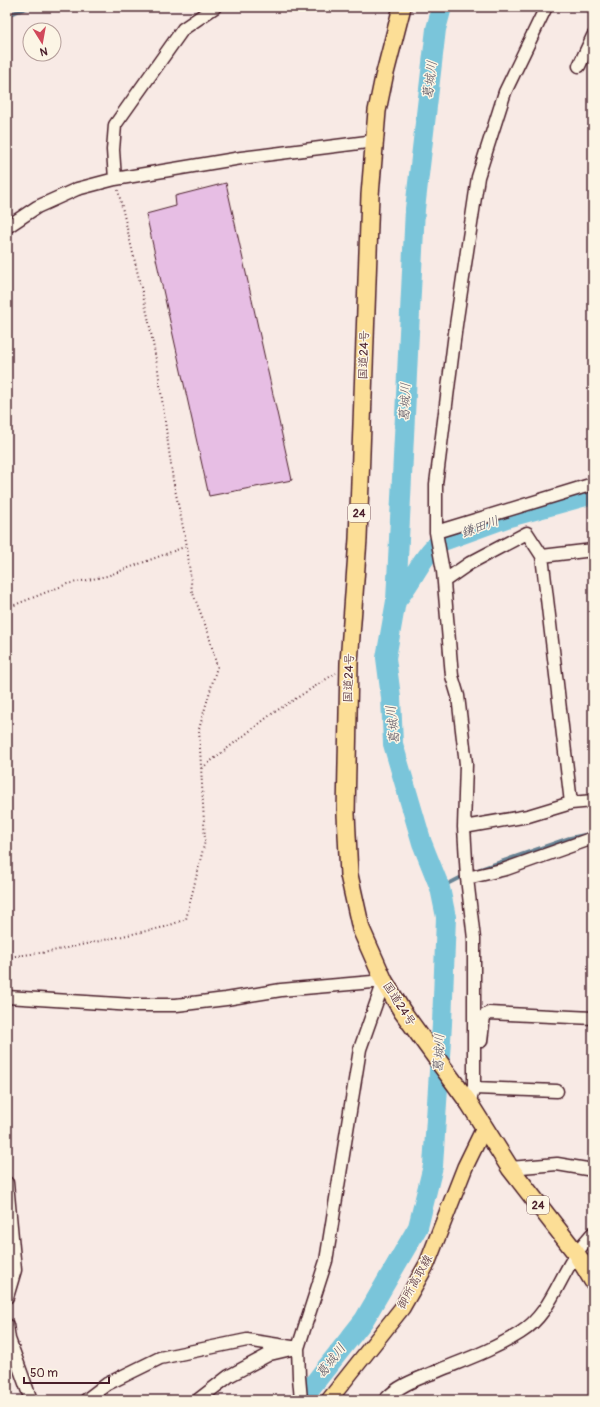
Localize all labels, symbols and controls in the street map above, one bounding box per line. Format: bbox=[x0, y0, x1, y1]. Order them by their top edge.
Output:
north arrow bbox=[22, 22, 62, 62]
text: N bbox=[38, 44, 49, 59]
water label: 葛城川 bbox=[420, 60, 440, 100]
street label: 国道24号 bbox=[356, 330, 372, 380]
water label: 葛城川 bbox=[396, 382, 414, 422]
road number: 24 bbox=[348, 504, 370, 522]
water label: 鎌田川 bbox=[459, 513, 501, 541]
street label: 国道24号 bbox=[341, 653, 357, 703]
water label: 葛城川 bbox=[383, 705, 403, 745]
street label: 国道24号 bbox=[379, 979, 419, 1029]
water label: 葛城川 bbox=[430, 1033, 448, 1073]
road number: 24 bbox=[527, 1196, 549, 1214]
street label: 御所高取線 bbox=[394, 1252, 436, 1312]
water label: 葛城川 bbox=[313, 1341, 349, 1381]
scale bar bbox=[24, 1359, 109, 1385]
text: 50 m bbox=[30, 1366, 58, 1381]

